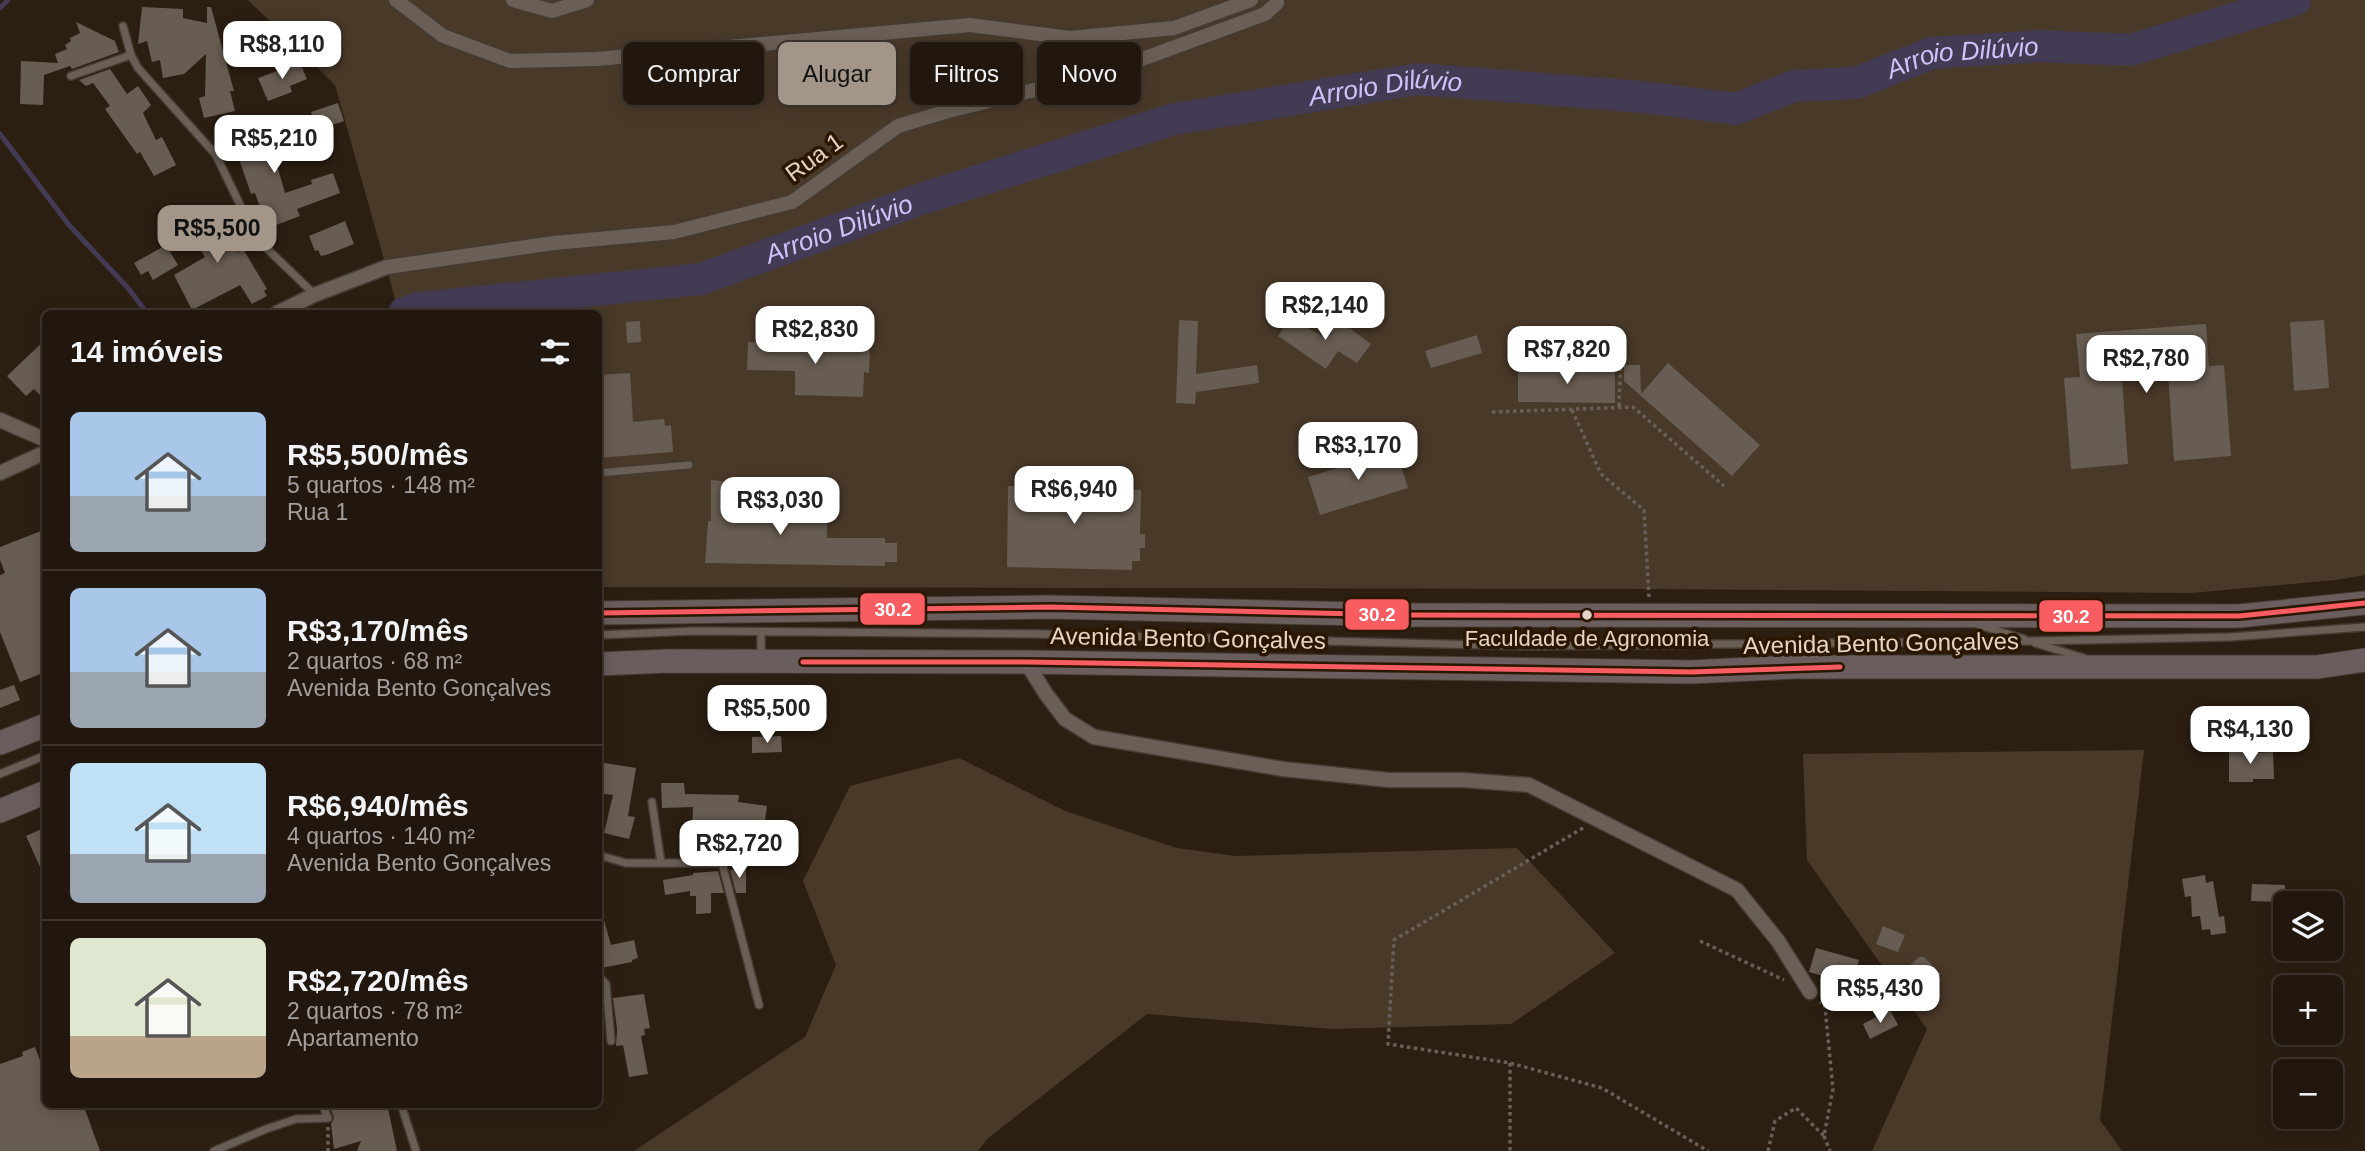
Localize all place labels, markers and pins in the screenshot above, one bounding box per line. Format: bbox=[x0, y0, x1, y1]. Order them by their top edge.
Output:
pin: R$8,110 bbox=[217, 22, 347, 81]
pin: R$5,210 bbox=[209, 116, 339, 175]
pin: R$5,500 bbox=[152, 205, 282, 265]
pin: R$2,140 bbox=[1260, 282, 1390, 342]
pin: R$2,830 bbox=[750, 306, 880, 366]
pin: R$7,820 bbox=[1502, 326, 1632, 386]
pin: R$2,780 bbox=[2081, 336, 2211, 395]
pin: R$3,170 bbox=[1293, 422, 1423, 482]
pin: R$6,940 bbox=[1009, 466, 1139, 526]
pin: R$3,030 bbox=[715, 477, 845, 537]
marker: Faculdade de Agronomia bbox=[1580, 608, 1594, 622]
place label: Faculdade de Agronomia bbox=[1465, 626, 1710, 651]
pin: R$5,500 bbox=[702, 686, 832, 745]
pin: R$4,130 bbox=[2185, 706, 2315, 766]
pin: R$2,720 bbox=[674, 820, 804, 880]
pin: R$5,430 bbox=[1815, 965, 1945, 1025]

